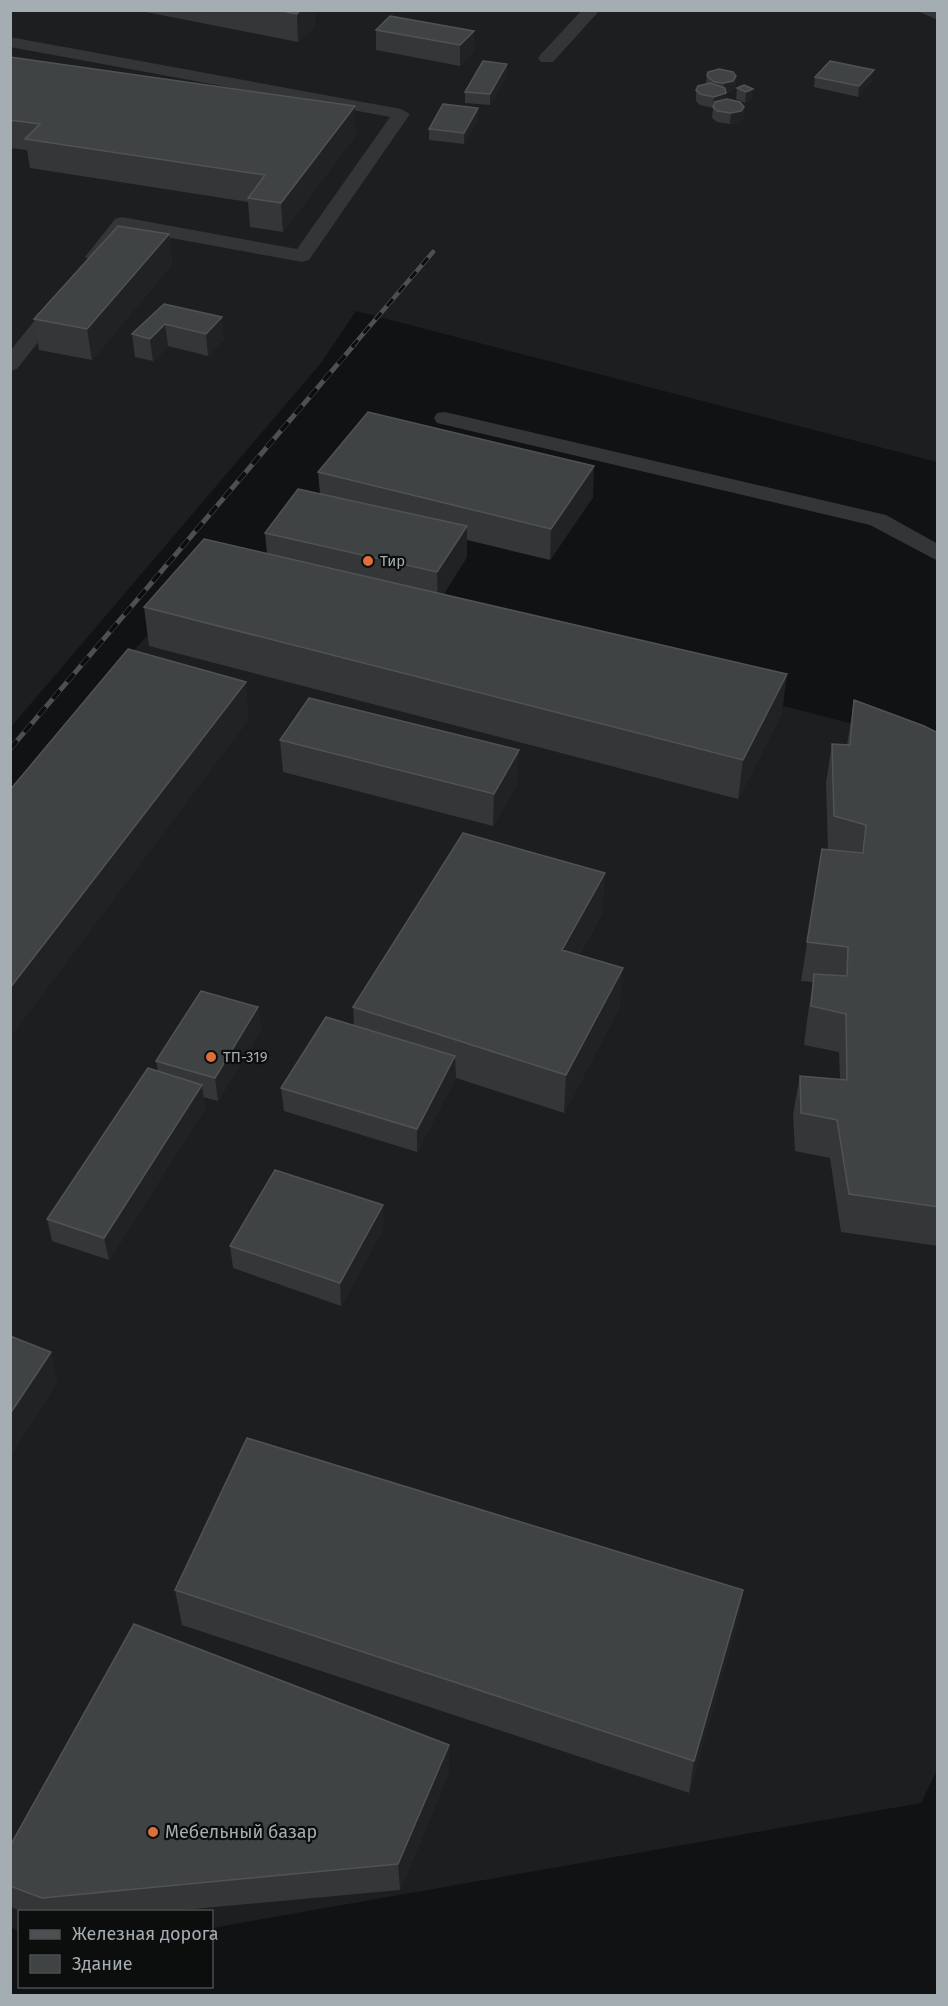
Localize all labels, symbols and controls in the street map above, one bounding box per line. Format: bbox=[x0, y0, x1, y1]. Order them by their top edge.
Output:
place label: Тир bbox=[380, 552, 405, 570]
marker: Тир bbox=[361, 554, 375, 568]
place label: ТП-319 bbox=[223, 1048, 268, 1066]
marker: ТП-319 bbox=[204, 1050, 218, 1064]
place label: Мебельный базар bbox=[165, 1821, 317, 1843]
marker: Мебельный базар bbox=[146, 1825, 160, 1839]
legend bbox=[18, 1910, 213, 1988]
text: Железная дорога bbox=[72, 1923, 219, 1945]
text: Здание bbox=[72, 1953, 133, 1975]

